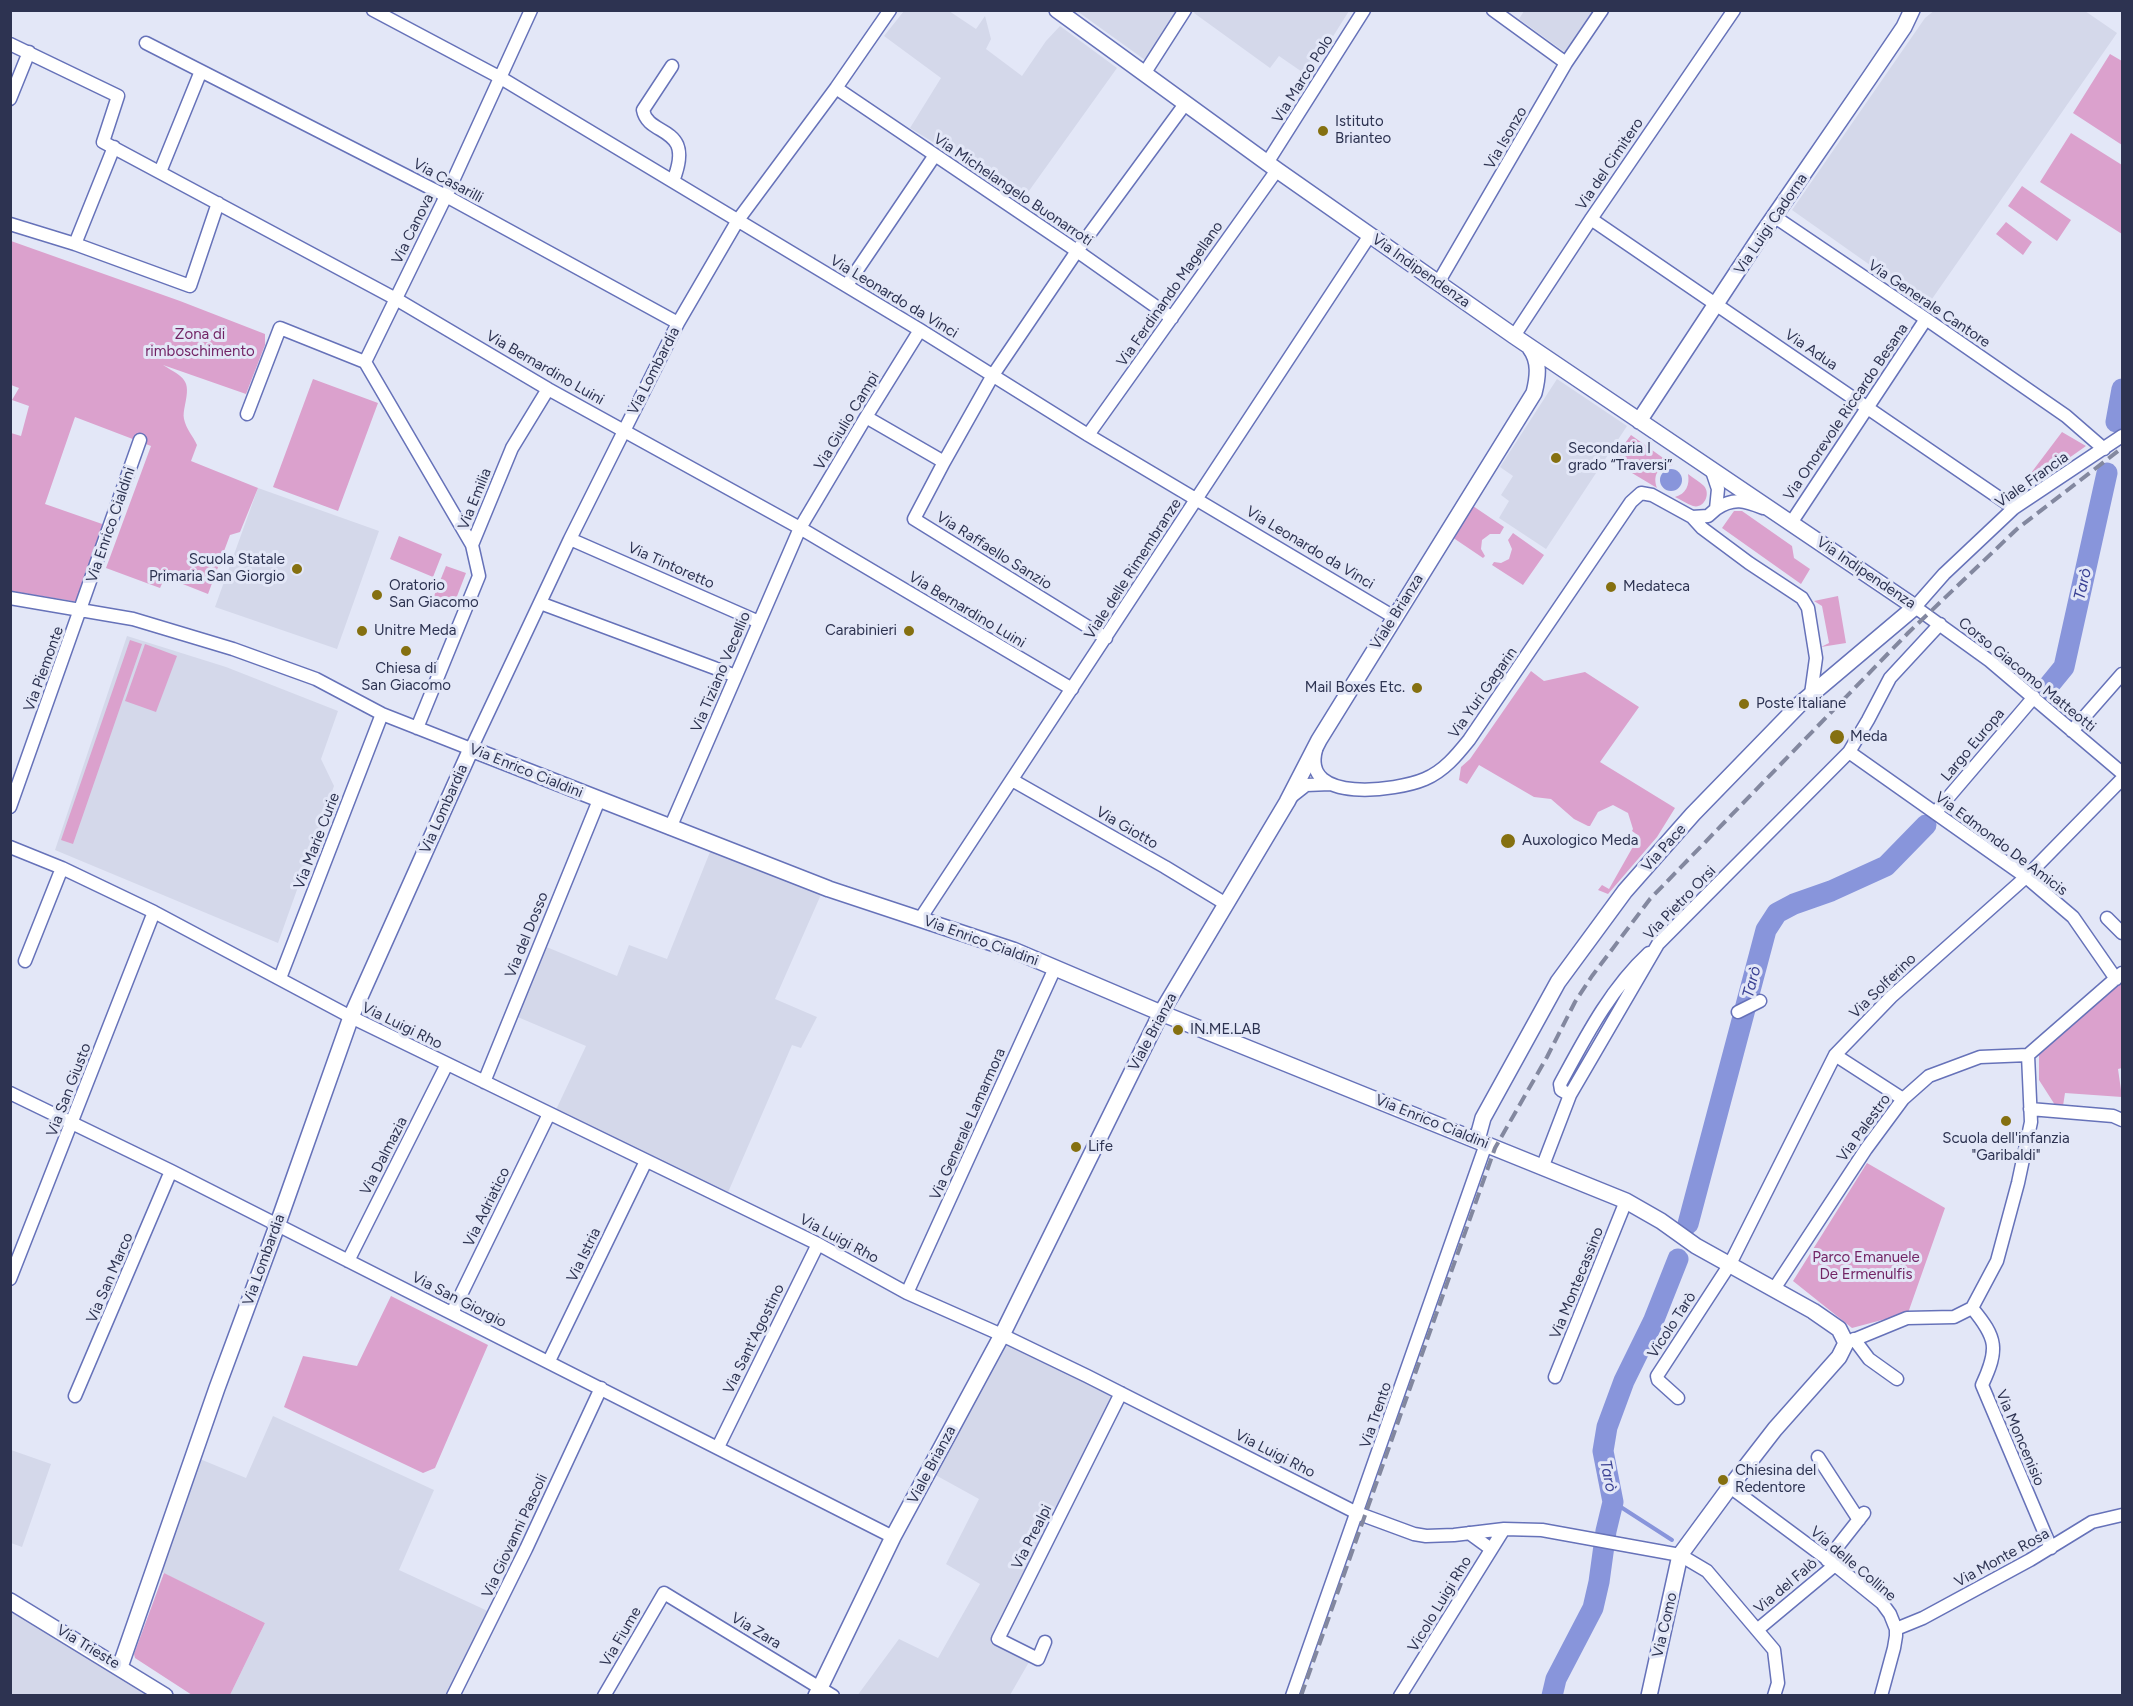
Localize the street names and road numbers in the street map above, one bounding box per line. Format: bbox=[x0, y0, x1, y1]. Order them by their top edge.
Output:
street label: Via Marco Polo bbox=[1269, 32, 1337, 126]
street label: Via Isonzo bbox=[1481, 103, 1531, 173]
street label: Via del Cimitero bbox=[1573, 114, 1647, 214]
street label: Via Michelangelo Buonarroti bbox=[930, 130, 1096, 250]
street label: Via Casarilli bbox=[410, 155, 486, 207]
street label: Via Luigi Cadorna bbox=[1731, 170, 1811, 278]
street label: Via Canova bbox=[388, 191, 438, 267]
street label: Via Ferdinando Magellano bbox=[1113, 218, 1227, 370]
street label: Via Indipendenza bbox=[1368, 230, 1474, 312]
street label: Via Leonardo da Vinci bbox=[827, 252, 961, 342]
street label: Via Generale Cantore bbox=[1864, 256, 1994, 352]
street label: Via Onorevole Riccardo Besana bbox=[1780, 320, 1912, 504]
street label: Via Lombardia bbox=[624, 324, 684, 418]
street label: Via Adua bbox=[1781, 326, 1841, 374]
street label: Via Bernardino Luini bbox=[483, 327, 607, 409]
street label: Via Giulio Campi bbox=[811, 369, 883, 473]
street label: Viale Francia bbox=[1992, 448, 2072, 512]
street label: Via Enrico Cialdini bbox=[83, 465, 139, 585]
street label: Via Emilia bbox=[455, 466, 495, 532]
street label: Viale delle Rimembranze bbox=[1081, 495, 1185, 643]
street label: Via Leonardo da Vinci bbox=[1243, 503, 1377, 593]
street label: Via Raffaello Sanzio bbox=[933, 508, 1055, 594]
street label: Via Indipendenza bbox=[1813, 533, 1919, 613]
street label: Via Tintoretto bbox=[625, 539, 717, 593]
street label: Via Bernardino Luini bbox=[905, 568, 1029, 652]
street label: Viale Brianza bbox=[1367, 571, 1427, 653]
street label: Via Tiziano Vecellio bbox=[687, 609, 755, 735]
street label: Corso Giacomo Matteotti bbox=[1955, 614, 2099, 736]
street label: Via Piemonte bbox=[20, 624, 68, 714]
street label: Via Yuri Gagarin bbox=[1445, 644, 1521, 742]
street label: Largo Europa bbox=[1937, 705, 2009, 785]
street label: Via Enrico Cialdini bbox=[467, 740, 585, 802]
street label: Via Lombardia bbox=[416, 762, 472, 856]
street label: Via Edmondo De Amicis bbox=[1931, 788, 2071, 900]
street label: Via Marie Curie bbox=[290, 790, 344, 892]
street label: Via Giotto bbox=[1093, 803, 1161, 853]
street label: Via Pace bbox=[1638, 821, 1690, 875]
street label: Via Pietro Orsi bbox=[1640, 862, 1720, 944]
street label: Via del Dosso bbox=[502, 889, 552, 981]
street label: Via Enrico Cialdini bbox=[921, 912, 1041, 970]
street label: Via Solferino bbox=[1846, 950, 1920, 1022]
street label: Viale Brianza bbox=[1125, 990, 1181, 1074]
street label: Via Luigi Rho bbox=[359, 999, 445, 1053]
street label: Via San Giusto bbox=[43, 1041, 95, 1139]
street label: Via Generale Lamarmora bbox=[926, 1045, 1010, 1203]
street label: Via Enrico Cialdini bbox=[1373, 1091, 1491, 1153]
street label: Via Palestro bbox=[1833, 1091, 1895, 1165]
street label: Via Dalmazia bbox=[357, 1114, 411, 1198]
street label: Via Adriatico bbox=[460, 1164, 514, 1250]
street label: Via Luigi Rho bbox=[796, 1211, 882, 1267]
street label: Via Lombardia bbox=[239, 1212, 289, 1308]
street label: Via Montecassino bbox=[1546, 1224, 1608, 1342]
street label: Via Istria bbox=[563, 1225, 605, 1285]
street label: Via San Marco bbox=[83, 1230, 137, 1326]
street label: Via San Giorgio bbox=[409, 1268, 509, 1332]
street label: Via Sant'Agostino bbox=[720, 1281, 788, 1397]
street label: Vicolo Tarò bbox=[1644, 1289, 1700, 1361]
street label: Via Trento bbox=[1356, 1380, 1396, 1450]
street label: Via Moncenisio bbox=[1992, 1387, 2048, 1489]
street label: Viale Brianza bbox=[904, 1423, 960, 1507]
street label: Via Luigi Rho bbox=[1232, 1426, 1318, 1482]
street label: Via Giovanni Pascoli bbox=[478, 1471, 552, 1601]
street label: Via Prealpi bbox=[1008, 1502, 1056, 1572]
street label: Via delle Colline bbox=[1806, 1523, 1900, 1605]
street label: Via Monte Rosa bbox=[1952, 1525, 2052, 1591]
street label: Vicolo Luigi Rho bbox=[1404, 1553, 1476, 1655]
street label: Via del Falò bbox=[1751, 1554, 1821, 1618]
street label: Via Como bbox=[1649, 1591, 1681, 1659]
street label: Via Fiume bbox=[597, 1604, 645, 1670]
street label: Via Zara bbox=[728, 1609, 784, 1653]
street label: Via Trieste bbox=[53, 1621, 123, 1673]

